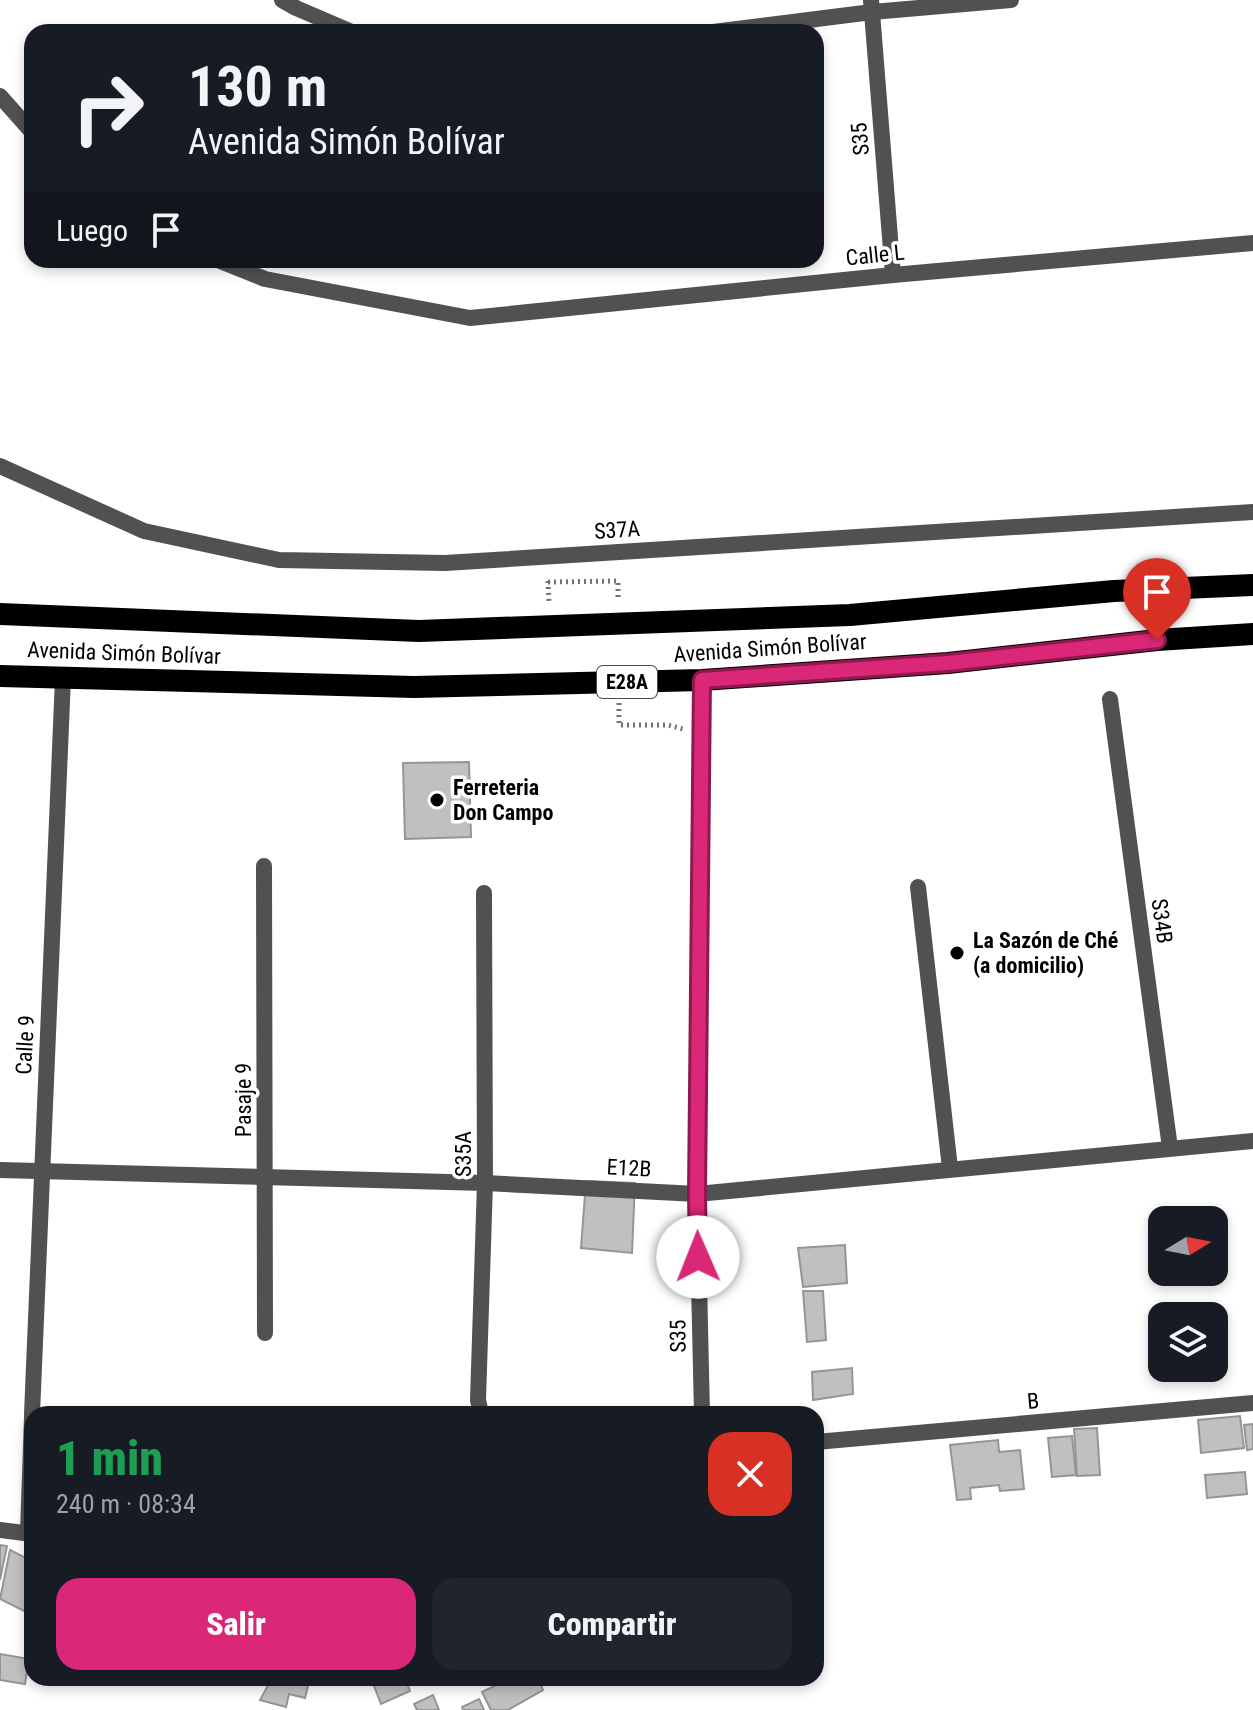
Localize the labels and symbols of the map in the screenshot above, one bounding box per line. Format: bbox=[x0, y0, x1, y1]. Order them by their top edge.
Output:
street label: S35 bbox=[846, 121, 874, 157]
street label: Calle L bbox=[844, 239, 906, 271]
street label: S37A bbox=[593, 516, 641, 544]
pin bbox=[1123, 558, 1191, 640]
street label: Avenida Simón Bolívar bbox=[673, 629, 868, 667]
street label: Avenida Simón Bolívar bbox=[27, 637, 221, 669]
road number: E28A bbox=[597, 666, 657, 698]
place label: Ferreteria Don Campo bbox=[453, 775, 553, 825]
marker: Ferreteria Don Campo bbox=[428, 791, 446, 809]
street label: S34B bbox=[1146, 897, 1178, 945]
place label: La Sazón de Ché (a domicilio) bbox=[973, 928, 1118, 978]
marker: La Sazón de Ché (a domicilio) bbox=[948, 944, 966, 962]
street label: Calle 9 bbox=[11, 1015, 39, 1075]
street label: Pasaje 9 bbox=[231, 1063, 256, 1137]
street label: S35A bbox=[451, 1131, 476, 1177]
street label: E12B bbox=[606, 1154, 652, 1182]
north arrow bbox=[1148, 1206, 1228, 1286]
position arrow bbox=[656, 1215, 740, 1299]
street label: S35 bbox=[665, 1319, 691, 1353]
street label: B bbox=[1026, 1388, 1040, 1414]

